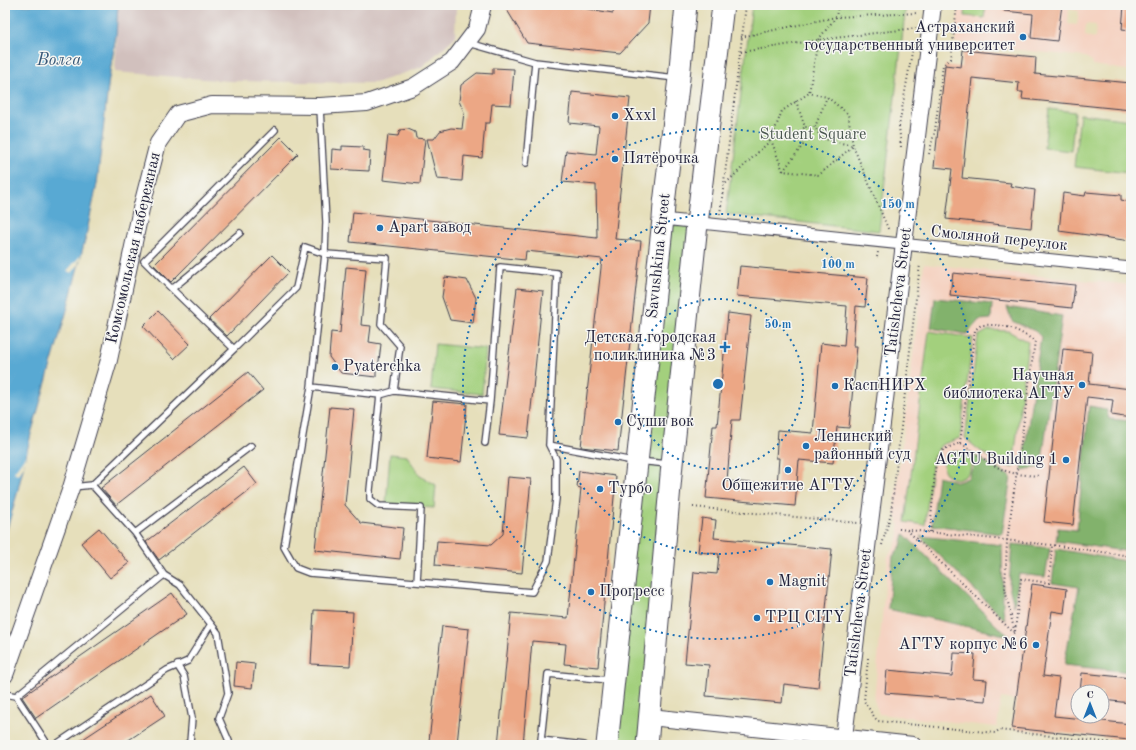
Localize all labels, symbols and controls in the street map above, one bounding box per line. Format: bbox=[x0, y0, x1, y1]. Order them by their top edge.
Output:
place label: Астраханский государственный университет bbox=[804, 20, 1015, 54]
marker: Астраханский государственный университет bbox=[1018, 32, 1028, 42]
water label: Волга bbox=[36, 52, 81, 69]
place label: Xxxl bbox=[623, 108, 656, 124]
marker: Xxxl bbox=[610, 111, 620, 121]
park label: Student Square bbox=[760, 127, 866, 143]
street label: Комсомольская набережная bbox=[104, 151, 164, 345]
place label: Пятёрочка bbox=[623, 151, 699, 167]
marker: Пятёрочка bbox=[610, 154, 620, 164]
street label: Savushkina Street bbox=[644, 192, 674, 320]
text: 150 m bbox=[881, 198, 915, 211]
place label: Apart завод bbox=[388, 220, 471, 236]
marker: Apart завод bbox=[375, 223, 385, 233]
street label: Смоляной переулок bbox=[930, 224, 1068, 254]
street label: Tatishcheva Street bbox=[883, 226, 915, 357]
text: 100 m bbox=[821, 259, 855, 271]
text: 50 m bbox=[765, 318, 792, 331]
place label: Детская городская поликлиника №3 bbox=[585, 330, 716, 364]
marker: Детская городская поликлиника №3 bbox=[719, 341, 731, 353]
place label: Pyaterchka bbox=[343, 359, 421, 375]
marker: Pyaterchka bbox=[330, 362, 340, 372]
place label: Научная библиотека АГТУ bbox=[943, 368, 1074, 402]
centre of rings bbox=[711, 377, 725, 391]
place label: КаспНИРХ bbox=[843, 378, 926, 394]
marker: Научная библиотека АГТУ bbox=[1077, 380, 1087, 390]
marker: КаспНИРХ bbox=[830, 381, 840, 391]
place label: Суши вок bbox=[626, 414, 694, 430]
marker: Суши вок bbox=[613, 417, 623, 427]
place label: Ленинский районный суд bbox=[814, 429, 911, 463]
marker: Ленинский районный суд bbox=[801, 441, 811, 451]
place label: AGTU Building 1 bbox=[935, 452, 1058, 468]
marker: AGTU Building 1 bbox=[1061, 455, 1071, 465]
marker: Общежитие АГТУ bbox=[783, 465, 793, 475]
place label: Общежитие АГТУ bbox=[721, 478, 855, 494]
place label: Турбо bbox=[608, 481, 652, 497]
marker: Турбо bbox=[595, 484, 605, 494]
street label: Tatishcheva Street bbox=[843, 547, 875, 678]
place label: Magnit bbox=[778, 574, 827, 590]
marker: Magnit bbox=[765, 577, 775, 587]
place label: Прогресс bbox=[599, 584, 664, 600]
marker: Прогресс bbox=[586, 587, 596, 597]
place label: ТРЦ CITY bbox=[765, 610, 845, 626]
marker: ТРЦ CITY bbox=[752, 613, 762, 623]
place label: АГТУ корпус №6 bbox=[899, 637, 1028, 653]
marker: АГТУ корпус №6 bbox=[1031, 640, 1041, 650]
north arrow bbox=[1070, 684, 1110, 724]
text: С bbox=[1086, 690, 1094, 701]

